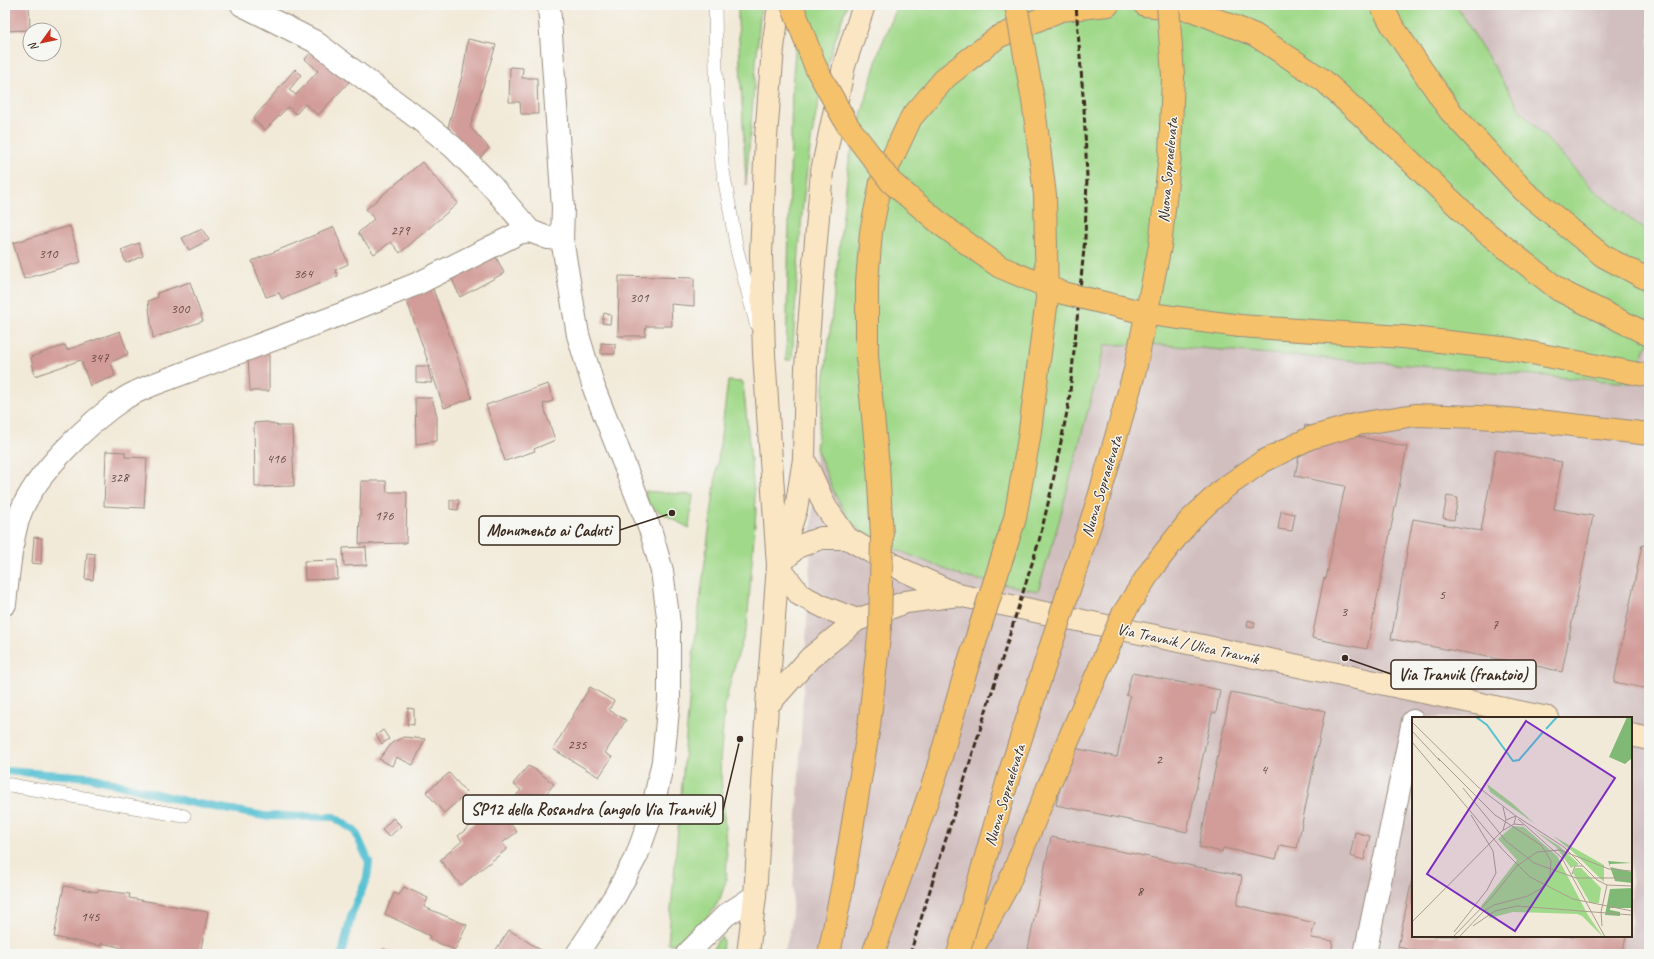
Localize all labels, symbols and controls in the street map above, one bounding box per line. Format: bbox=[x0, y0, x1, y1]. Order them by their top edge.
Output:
north arrow bbox=[22, 22, 62, 62]
text: N bbox=[25, 39, 41, 54]
street label: Nuova Sopraelevata bbox=[1153, 115, 1183, 223]
house number: 279 bbox=[391, 222, 411, 239]
house number: 310 bbox=[39, 245, 59, 262]
house number: 364 bbox=[294, 265, 314, 282]
house number: 301 bbox=[630, 289, 649, 306]
house number: 300 bbox=[171, 300, 191, 317]
house number: 347 bbox=[90, 349, 109, 366]
street label: Nuova Sopraelevata bbox=[1077, 432, 1127, 540]
house number: 416 bbox=[267, 450, 286, 467]
house number: 328 bbox=[110, 469, 130, 486]
house number: 176 bbox=[375, 507, 394, 524]
callout: Monumento ai Caduti bbox=[479, 516, 620, 545]
text: Monumento ai Caduti bbox=[487, 520, 614, 541]
house number: 5 bbox=[1439, 586, 1446, 603]
house number: 3 bbox=[1341, 603, 1349, 620]
house number: 7 bbox=[1492, 616, 1499, 633]
street label: Via Travnik / Ulica Travnik bbox=[1115, 619, 1262, 669]
callout: Via Tranvik (frantoio) bbox=[1391, 660, 1536, 689]
text: Via Tranvik (frantoio) bbox=[1398, 664, 1529, 685]
inset map bbox=[1412, 717, 1632, 937]
house number: 235 bbox=[568, 736, 587, 753]
street label: Nuova Sopraelevata bbox=[980, 741, 1030, 849]
house number: 2 bbox=[1156, 751, 1164, 768]
house number: 4 bbox=[1261, 761, 1269, 778]
callout: SP12 della Rosandra (angolo Via Tranvik) bbox=[463, 795, 723, 824]
text: SP12 della Rosandra (angolo Via Tranvik) bbox=[471, 799, 717, 820]
house number: 8 bbox=[1137, 883, 1145, 900]
house number: 145 bbox=[81, 908, 100, 925]

